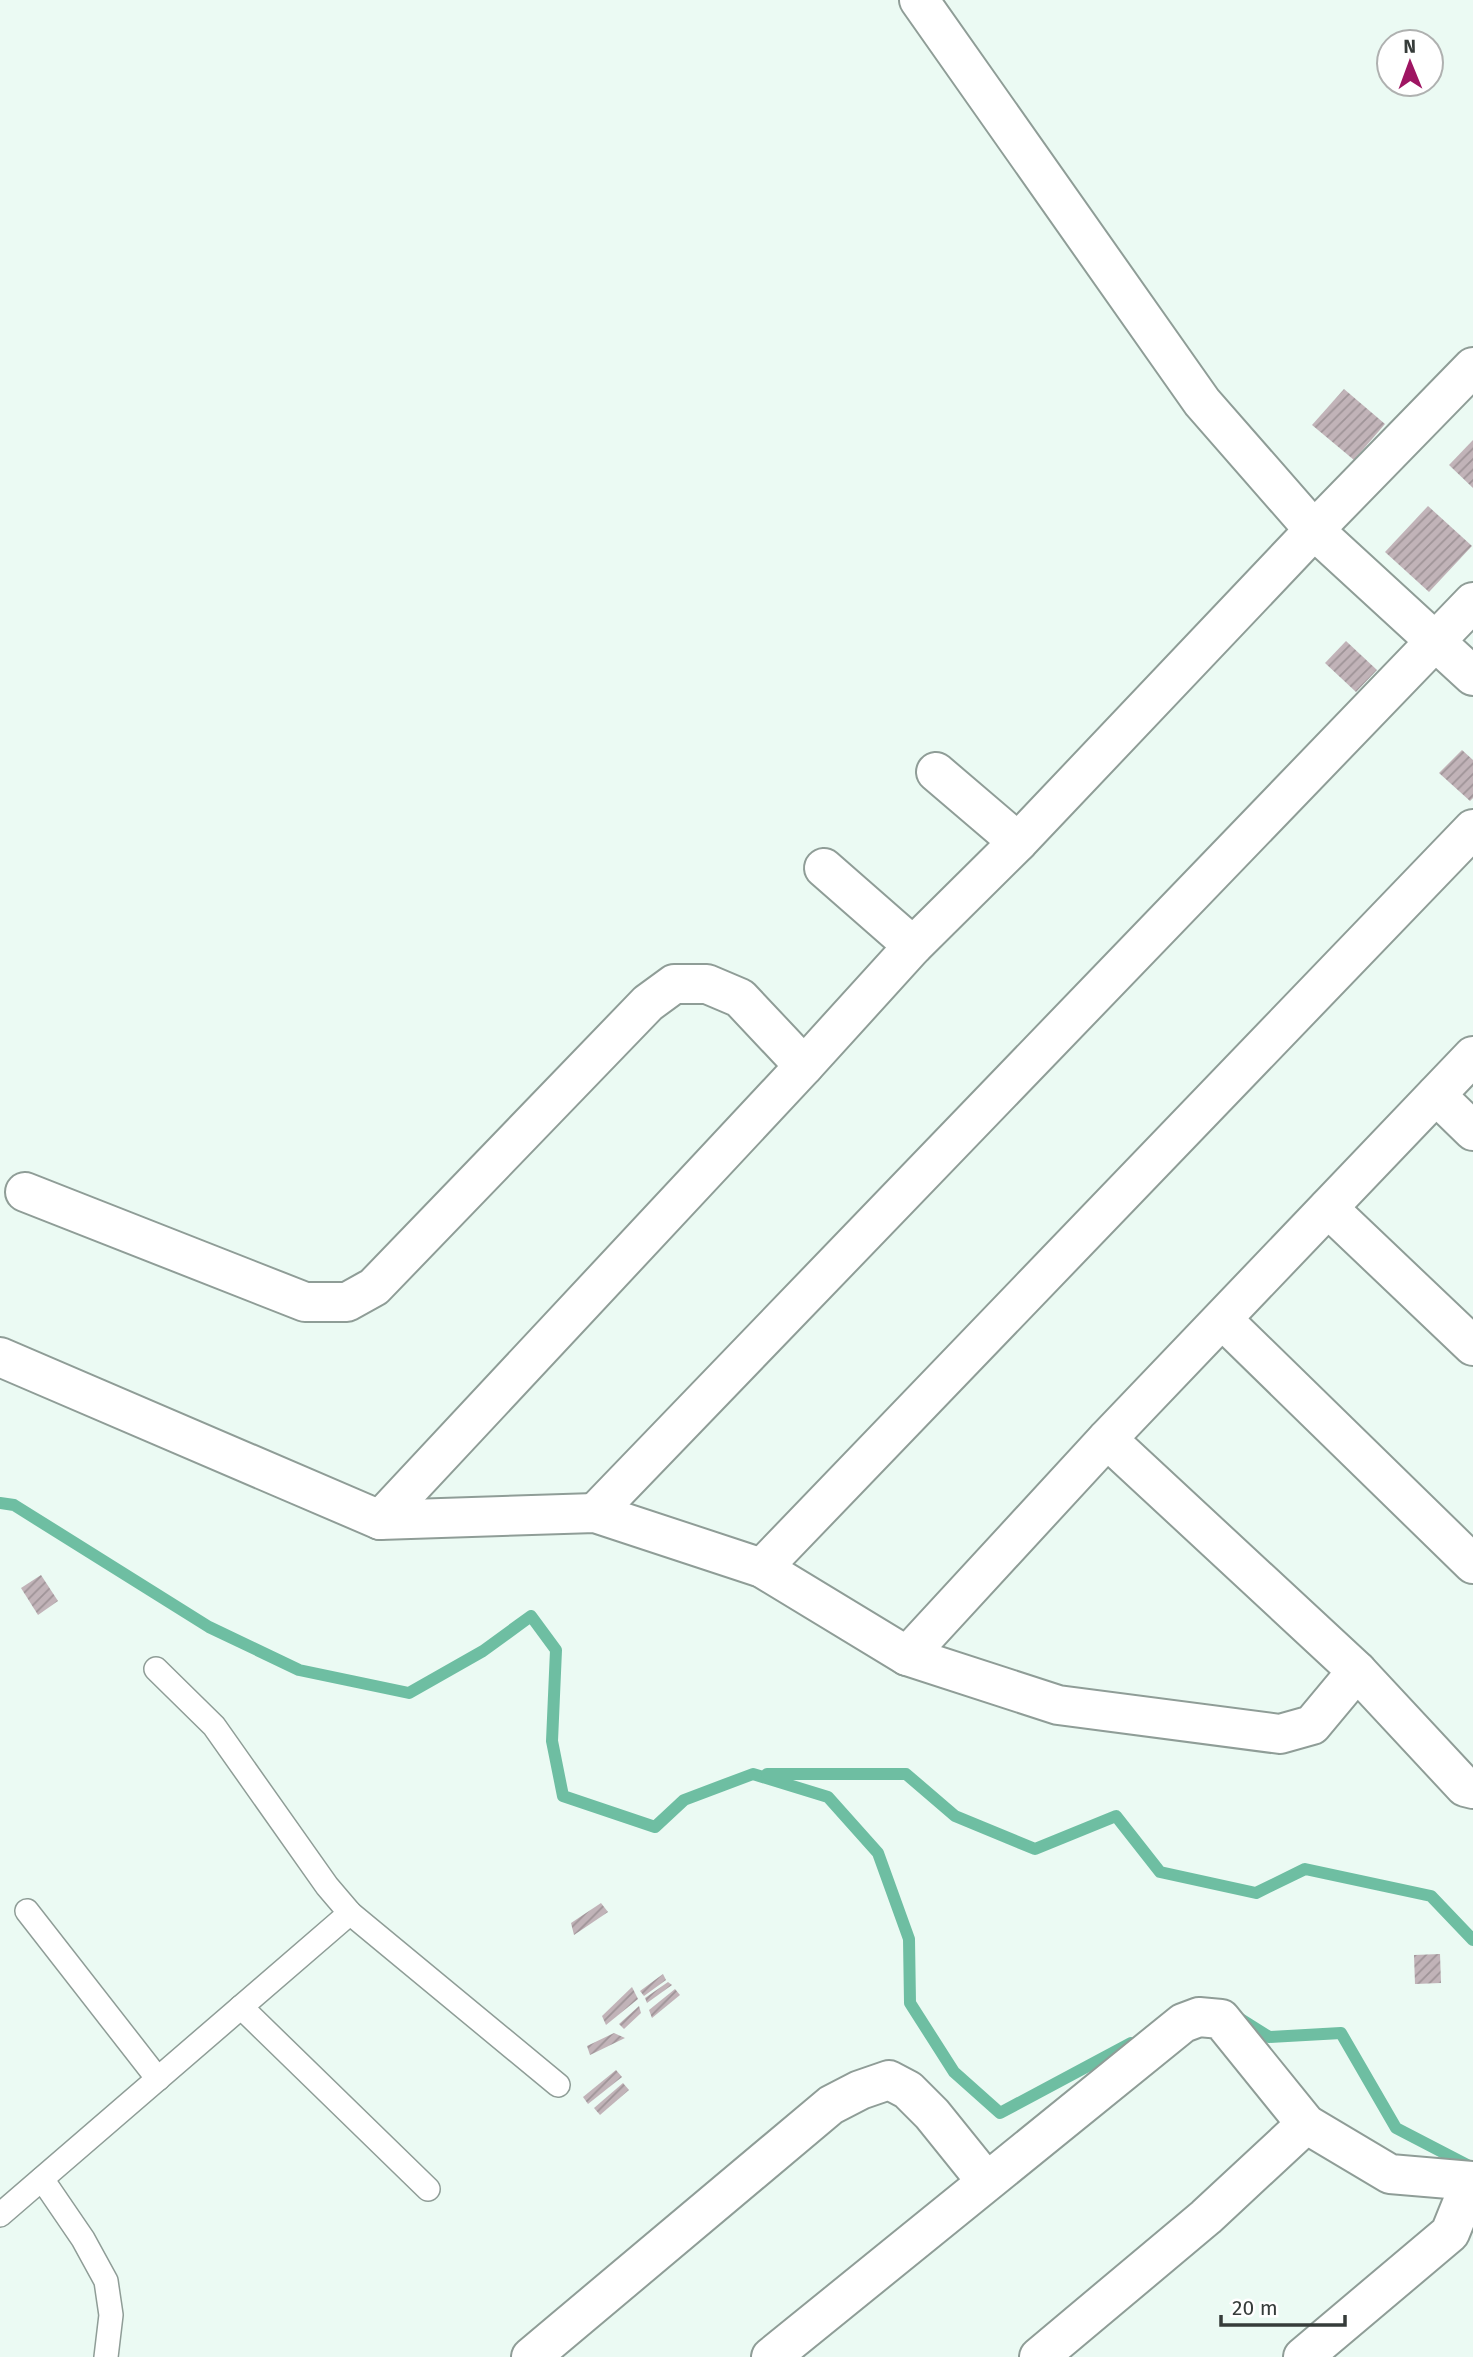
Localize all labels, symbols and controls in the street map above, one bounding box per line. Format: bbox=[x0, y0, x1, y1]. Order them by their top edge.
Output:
north arrow bbox=[1375, 28, 1445, 98]
text: N bbox=[1403, 35, 1416, 58]
scale bar bbox=[1221, 2284, 1345, 2328]
text: 20 m bbox=[1232, 2295, 1278, 2321]

